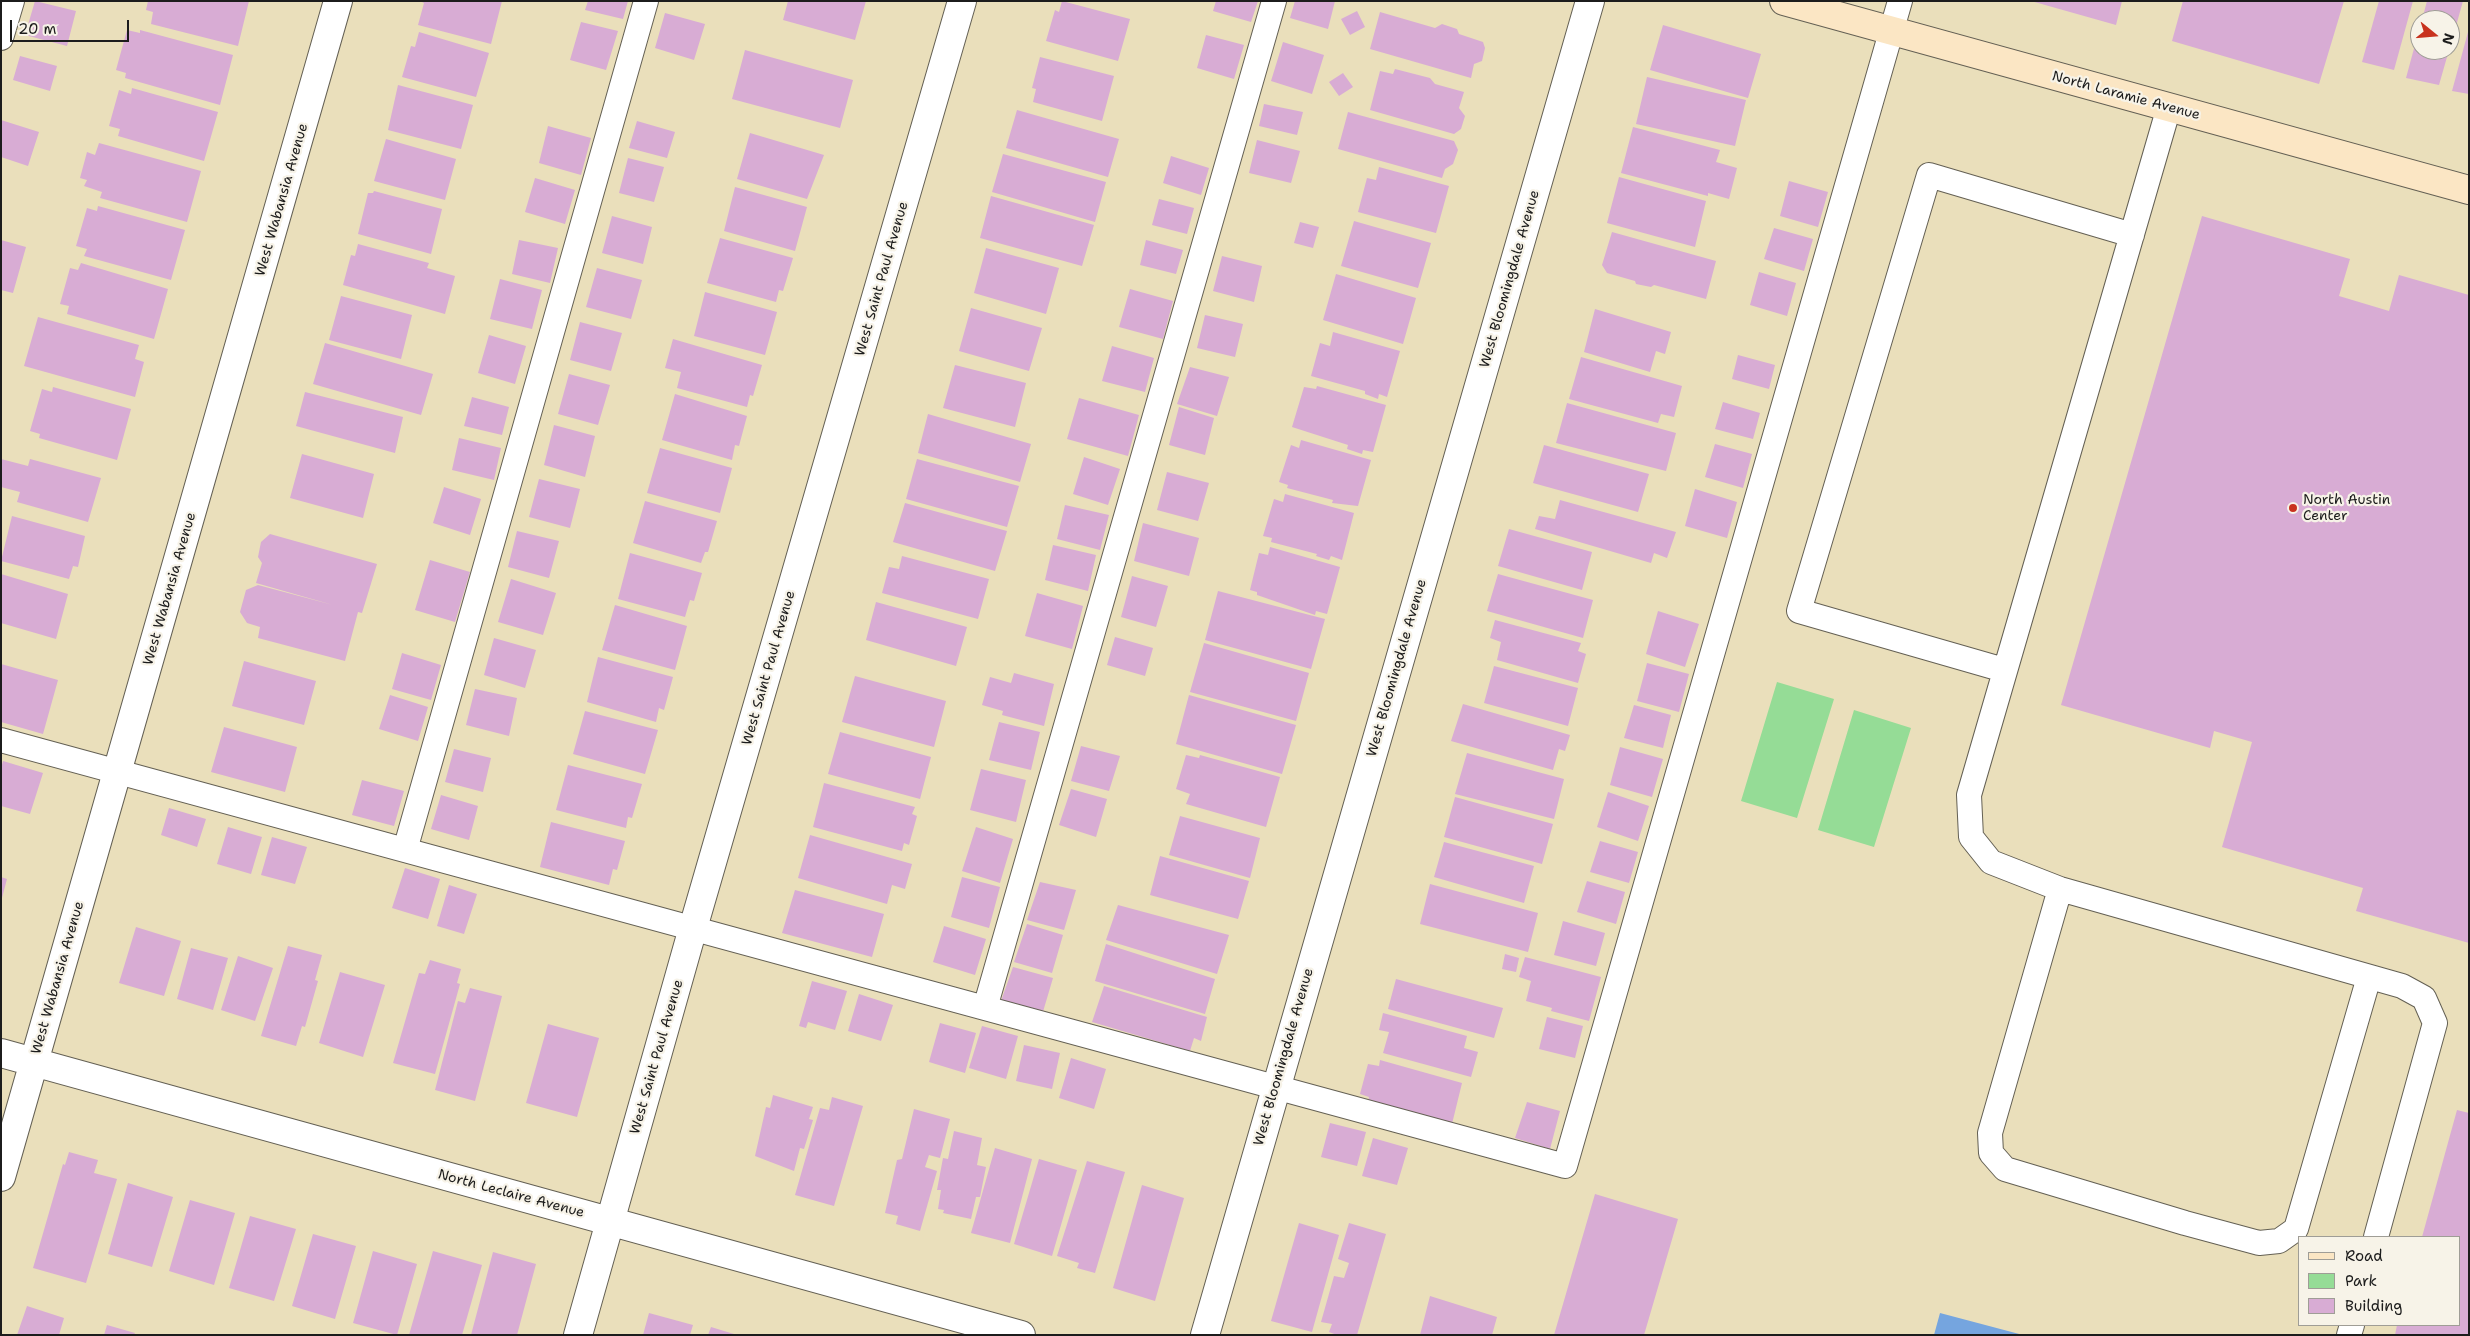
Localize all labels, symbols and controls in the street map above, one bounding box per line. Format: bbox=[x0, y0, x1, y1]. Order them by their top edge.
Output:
scale bar bbox=[12, 10, 131, 42]
north arrow bbox=[2410, 10, 2460, 60]
text: 20 m bbox=[18, 19, 57, 39]
text: N bbox=[2438, 31, 2459, 47]
street label: North Laramie Avenue bbox=[2050, 68, 2202, 124]
street label: West Wabansia Avenue bbox=[252, 122, 312, 278]
street label: West Bloomingdale Avenue bbox=[1477, 188, 1543, 370]
street label: West Saint Paul Avenue bbox=[852, 200, 912, 358]
place label: North Austin Center bbox=[2303, 492, 2390, 524]
marker: North Austin Center bbox=[2287, 502, 2299, 514]
street label: West Wabansia Avenue bbox=[140, 511, 200, 667]
street label: West Bloomingdale Avenue bbox=[1364, 577, 1430, 759]
street label: West Saint Paul Avenue bbox=[739, 589, 799, 747]
street label: West Wabansia Avenue bbox=[28, 900, 88, 1056]
street label: West Bloomingdale Avenue bbox=[1251, 966, 1317, 1148]
street label: West Saint Paul Avenue bbox=[627, 978, 687, 1136]
street label: North Leclaire Avenue bbox=[436, 1166, 586, 1222]
legend bbox=[2298, 1236, 2460, 1326]
text: Road bbox=[2345, 1246, 2383, 1266]
text: Park bbox=[2345, 1271, 2377, 1291]
text: Building bbox=[2345, 1296, 2402, 1316]

